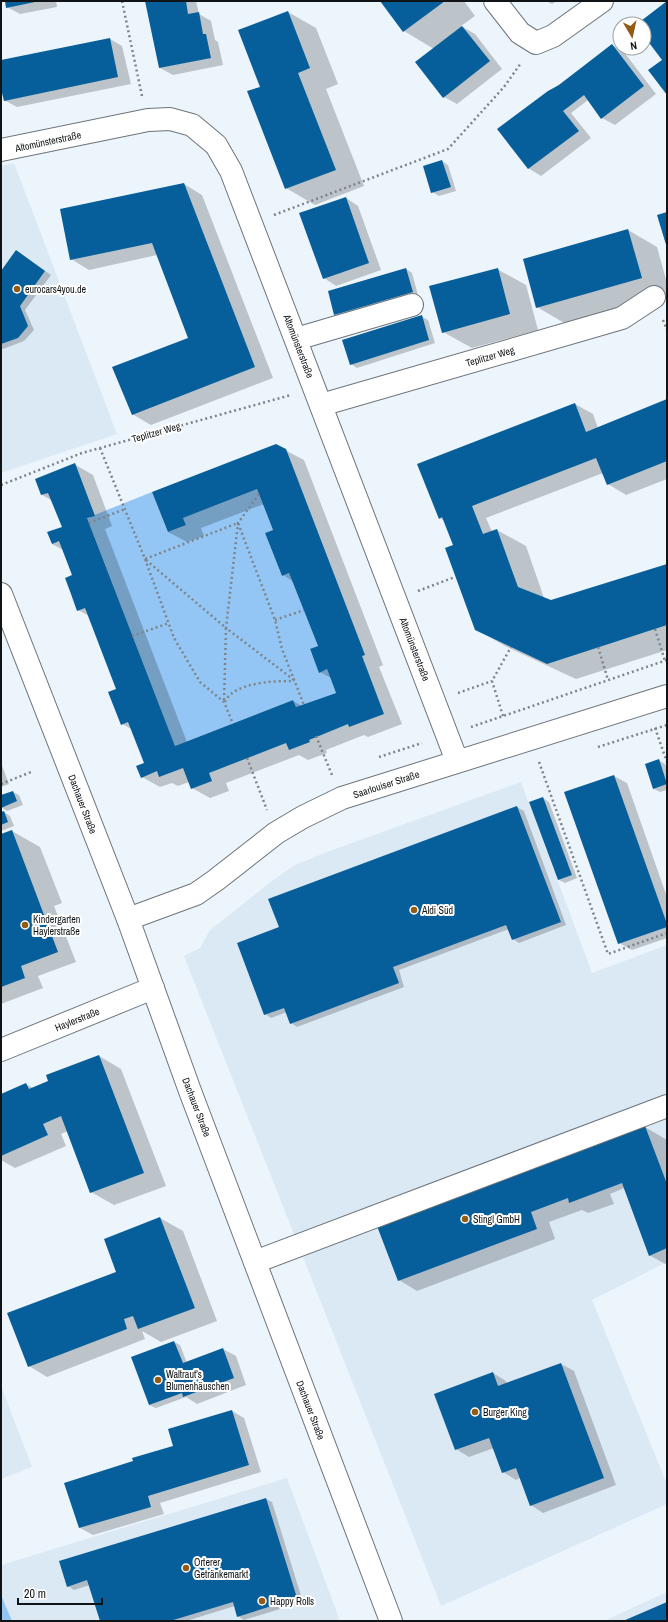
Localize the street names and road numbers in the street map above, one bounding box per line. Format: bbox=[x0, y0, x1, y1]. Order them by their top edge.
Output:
street label: Altomünsterstraße bbox=[13, 128, 83, 155]
street label: Altomünsterstraße bbox=[280, 312, 317, 380]
street label: Teplitzer Weg bbox=[464, 343, 516, 370]
street label: Teplitzer Weg bbox=[130, 419, 182, 446]
street label: Altomünsterstraße bbox=[396, 615, 433, 683]
street label: Saarlouiser Straße bbox=[351, 768, 421, 801]
street label: Dachauer Straße bbox=[65, 773, 100, 836]
street label: Haylerstraße bbox=[53, 1004, 102, 1034]
street label: Dachauer Straße bbox=[179, 1076, 214, 1139]
street label: Dachauer Straße bbox=[293, 1379, 328, 1442]

